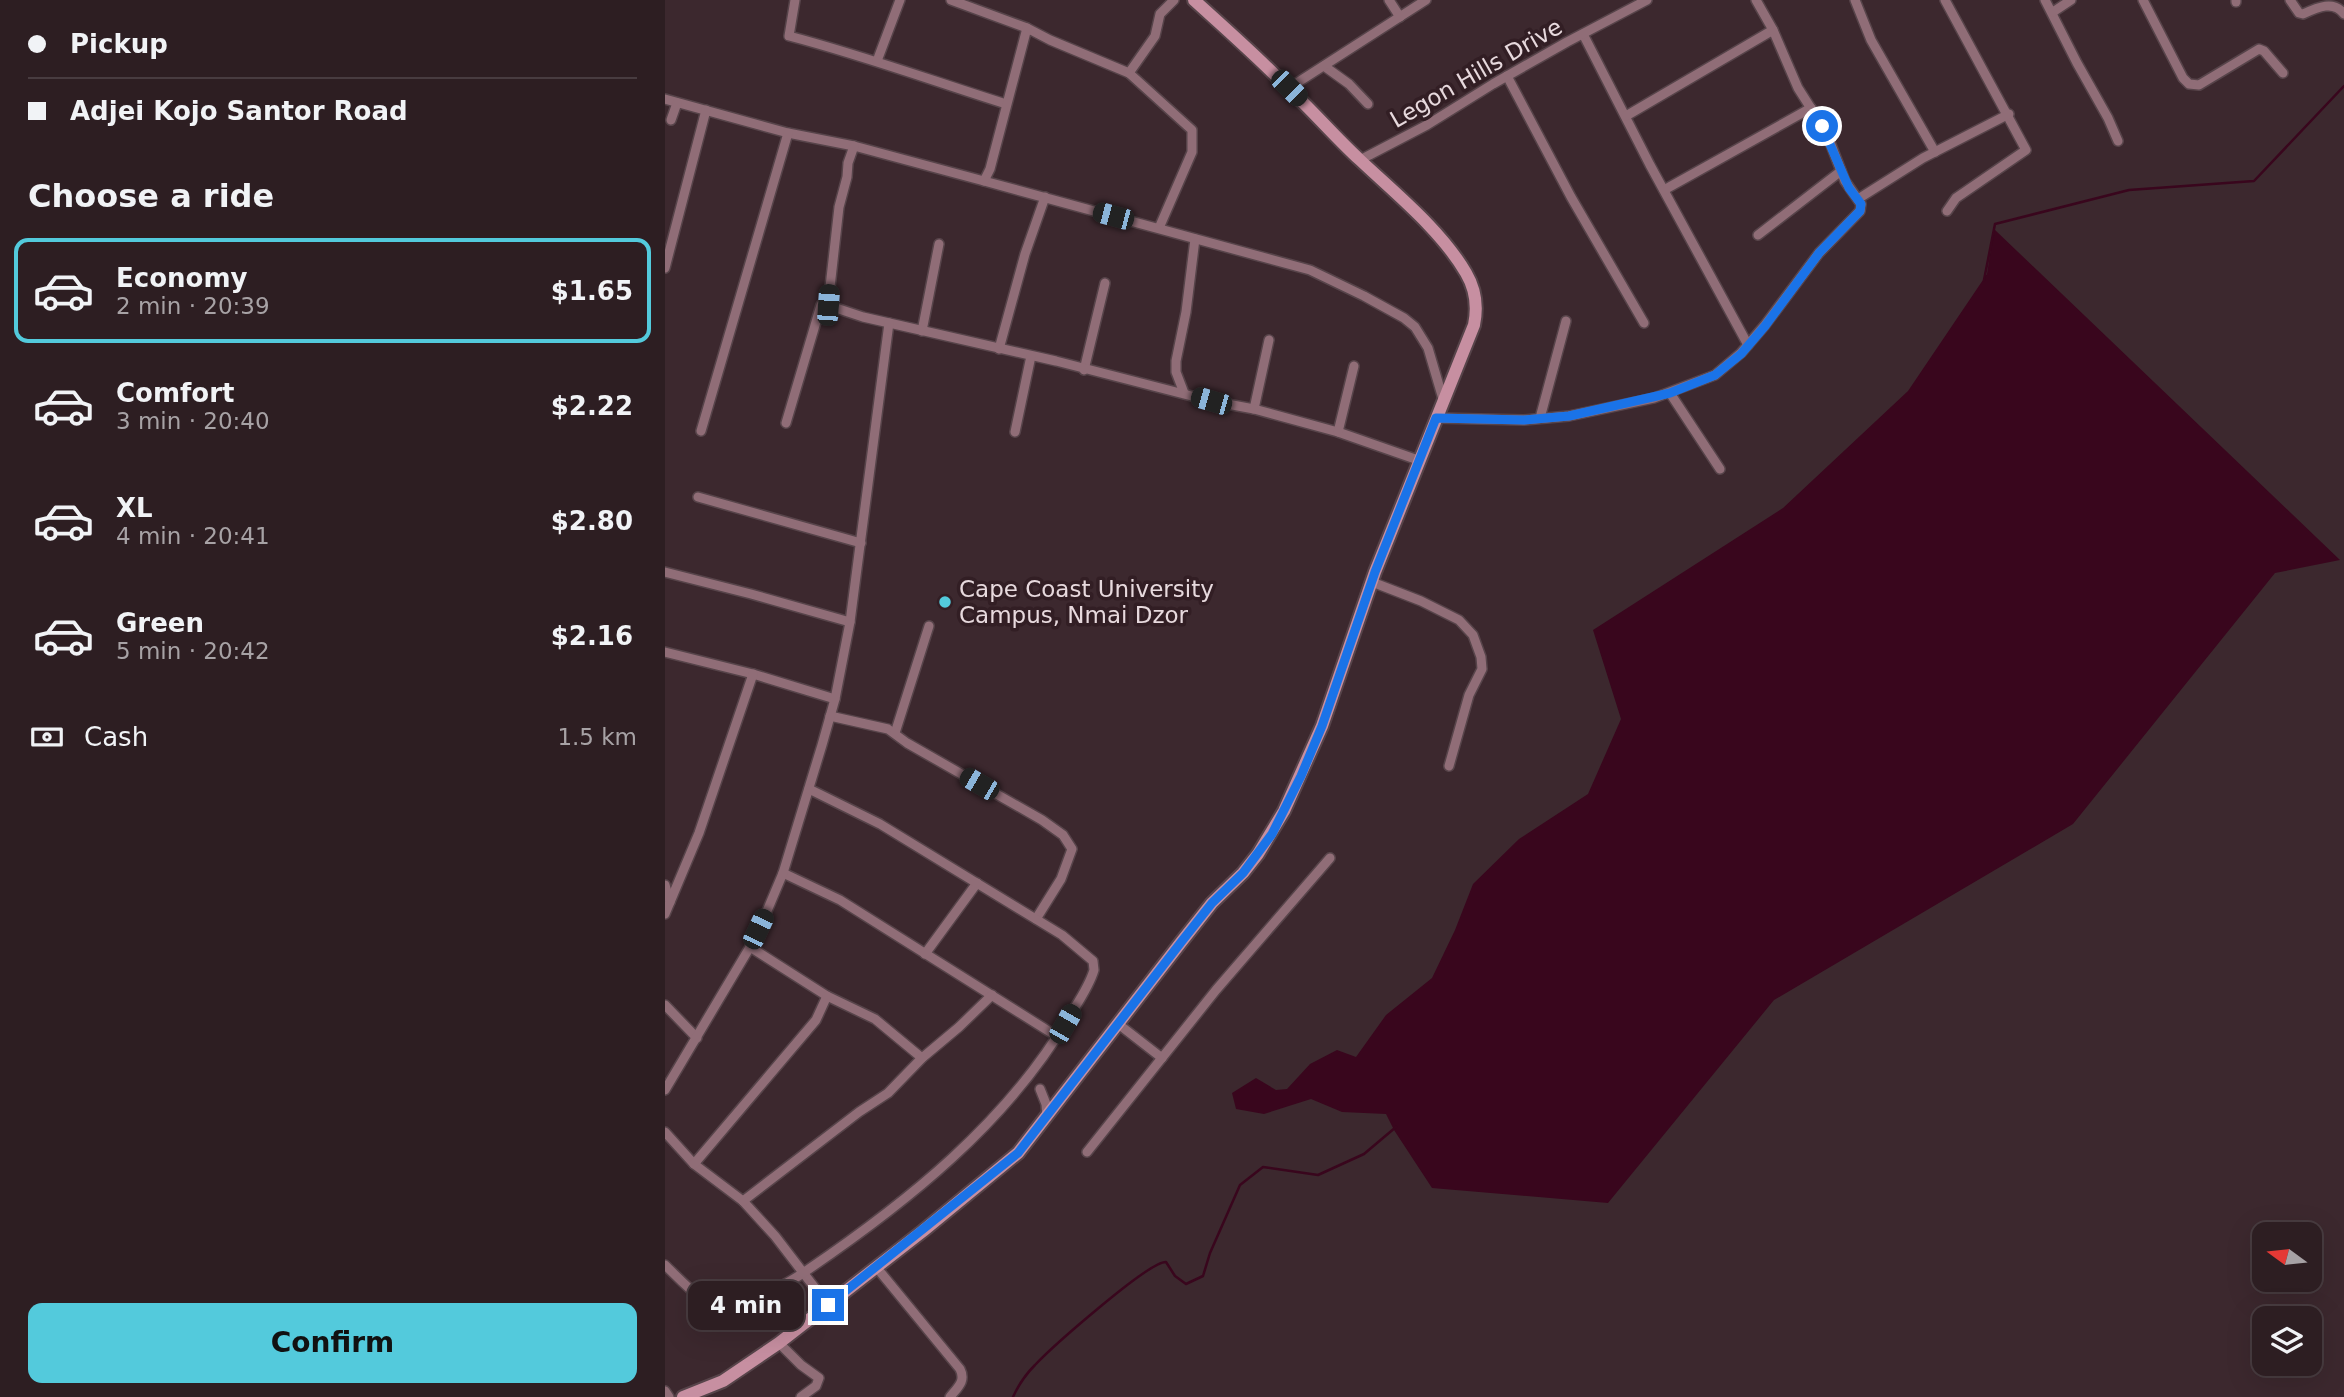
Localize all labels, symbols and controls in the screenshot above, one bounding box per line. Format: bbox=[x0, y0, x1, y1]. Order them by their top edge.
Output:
street label: Legon Hills Drive bbox=[1385, 13, 1567, 133]
text: Pickup bbox=[70, 29, 168, 59]
car bbox=[1267, 66, 1312, 110]
text: Adjei Kojo Santor Road bbox=[70, 96, 408, 126]
route start bbox=[1806, 110, 1838, 142]
text: Choose a ride bbox=[28, 177, 274, 215]
car bbox=[1090, 200, 1137, 232]
icon: car bbox=[32, 259, 95, 322]
text: Economy bbox=[116, 263, 247, 293]
text: $1.65 bbox=[551, 276, 633, 306]
car bbox=[817, 283, 840, 327]
text: 2 min · 20:39 bbox=[116, 293, 270, 319]
icon: car bbox=[32, 374, 95, 437]
text: Comfort bbox=[116, 378, 234, 408]
car bbox=[1188, 385, 1235, 417]
text: $2.22 bbox=[551, 391, 633, 421]
text: 3 min · 20:40 bbox=[116, 408, 270, 434]
icon: car bbox=[32, 489, 95, 552]
text: XL bbox=[116, 493, 153, 523]
text: $2.80 bbox=[551, 506, 633, 536]
text: 4 min · 20:41 bbox=[116, 523, 270, 549]
place label: Cape Coast University Campus, Nmai Dzor bbox=[959, 576, 1214, 628]
marker: Cape Coast University Campus, Nmai Dzor bbox=[937, 594, 953, 610]
icon: car bbox=[32, 604, 95, 667]
text: Green bbox=[116, 608, 204, 638]
text: $2.16 bbox=[551, 621, 633, 651]
text: 5 min · 20:42 bbox=[116, 638, 270, 664]
icon: cash bbox=[28, 718, 66, 756]
text: Cash bbox=[84, 722, 148, 752]
text: 1.5 km bbox=[557, 724, 637, 750]
car bbox=[956, 764, 1003, 804]
car bbox=[740, 906, 777, 952]
car bbox=[1046, 1001, 1085, 1047]
north arrow bbox=[2252, 1222, 2322, 1292]
map controls bbox=[2252, 1222, 2322, 1376]
callout: 4 min bbox=[688, 1280, 803, 1330]
route end bbox=[812, 1289, 844, 1321]
text: 4 min bbox=[710, 1292, 782, 1318]
button: Confirm bbox=[28, 1303, 637, 1383]
button: layers bbox=[2252, 1306, 2322, 1376]

